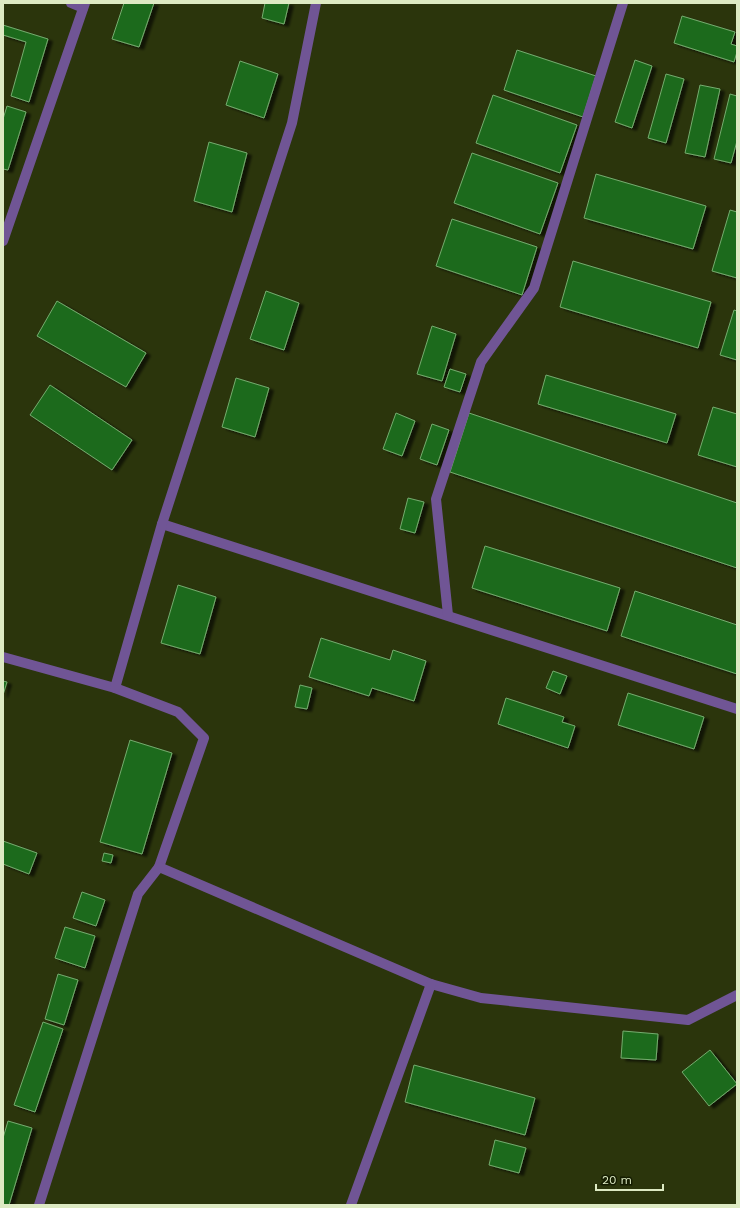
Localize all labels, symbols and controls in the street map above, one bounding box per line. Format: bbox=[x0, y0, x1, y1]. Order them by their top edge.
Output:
scale bar bbox=[596, 1166, 663, 1192]
text: 20 m bbox=[602, 1173, 632, 1187]

